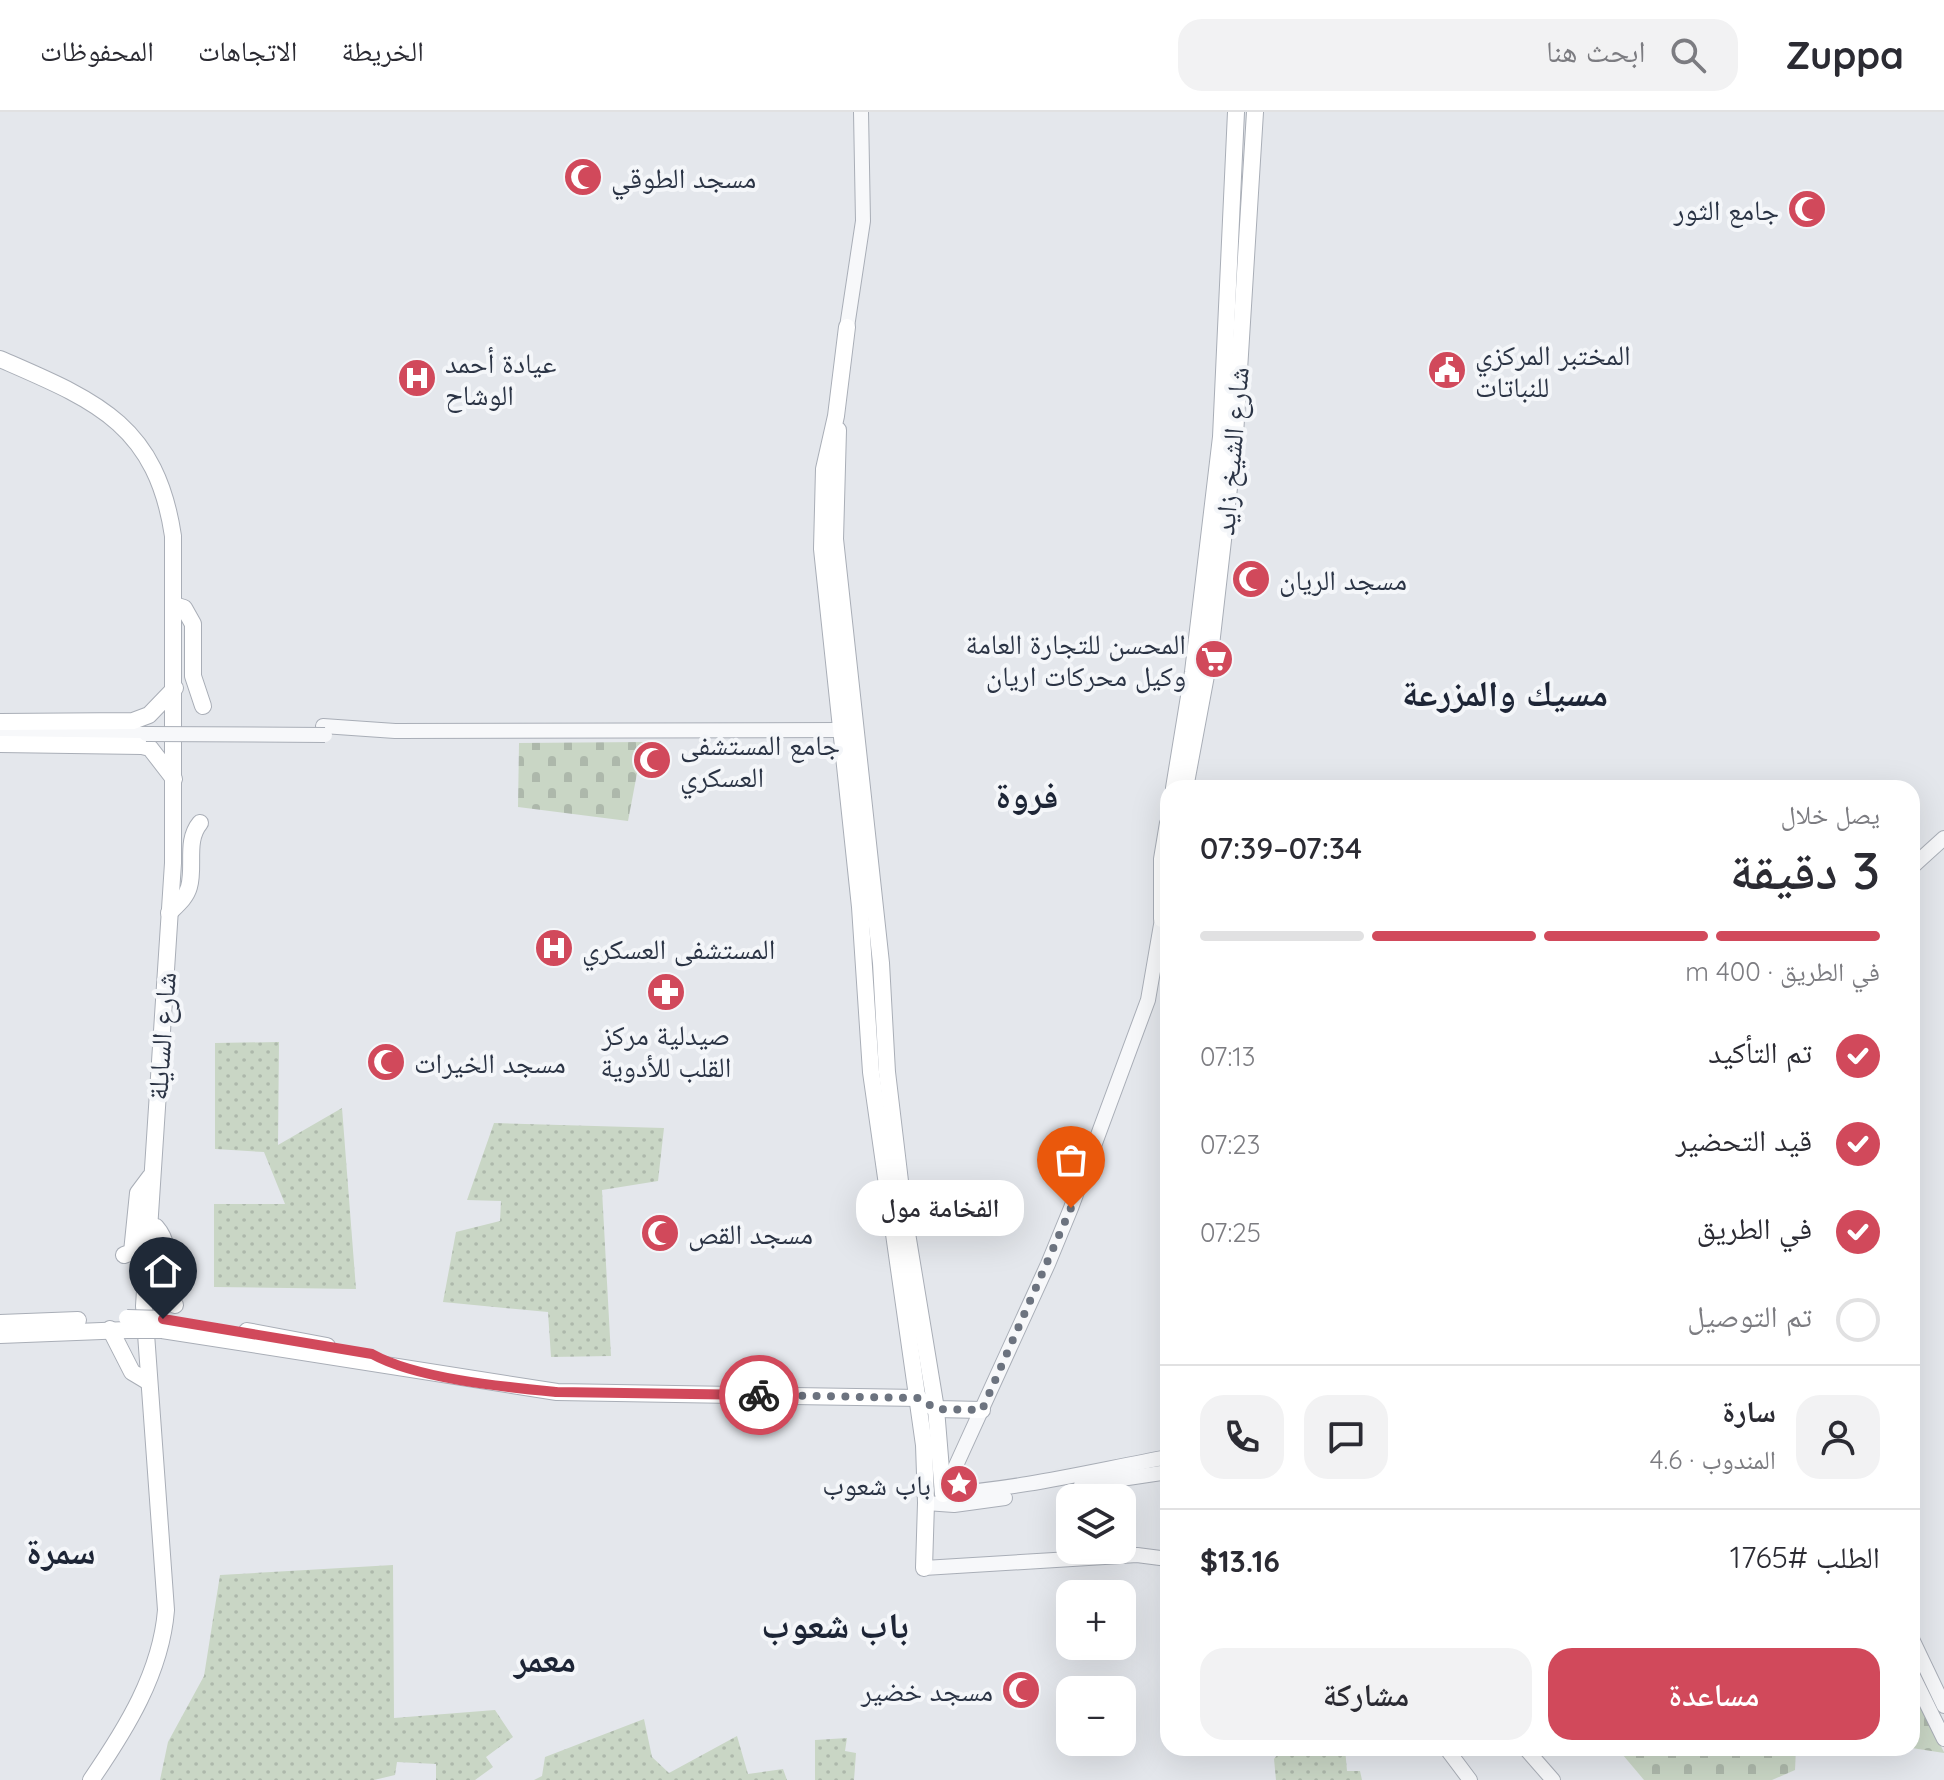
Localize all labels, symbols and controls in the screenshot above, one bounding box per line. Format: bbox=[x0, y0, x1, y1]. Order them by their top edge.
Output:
search box bbox=[1178, 19, 1738, 91]
text: Zuppa bbox=[1786, 31, 1904, 79]
text: ابحث هنا bbox=[1546, 32, 1646, 70]
text: المحفوظات bbox=[40, 33, 154, 68]
text: الاتجاهات bbox=[198, 33, 297, 68]
text: الخريطة bbox=[341, 33, 424, 68]
icon: search bbox=[1666, 33, 1710, 77]
mosque icon: مسجد الطوقي bbox=[562, 156, 604, 198]
place label: مسجد الطوقي bbox=[611, 160, 756, 201]
mosque icon: جامع الثور bbox=[1786, 188, 1828, 230]
place label: جامع الثور bbox=[1673, 192, 1779, 228]
place label: المختبر المركزي للنباتات bbox=[1475, 337, 1631, 404]
place label: عيادة أحمد الوشاح bbox=[445, 345, 556, 413]
public building icon: المختبر المركزي للنباتات bbox=[1426, 349, 1468, 391]
hospital icon: عيادة أحمد الوشاح bbox=[396, 357, 438, 399]
street label: شارع الشيخ زايد bbox=[1206, 365, 1257, 537]
mosque icon: مسجد الريان bbox=[1230, 558, 1272, 600]
place label: مسجد الريان bbox=[1279, 562, 1407, 597]
place label: المحسن للتجارة العامة وكيل محركات اريان bbox=[965, 626, 1186, 694]
supermarket icon: المحسن للتجارة العامة وكيل محركات اريان bbox=[1193, 638, 1235, 680]
district label: مسيك والمزرعة bbox=[1402, 670, 1608, 715]
place label: جامع المستشفى العسكري bbox=[680, 727, 840, 800]
mosque icon: جامع المستشفى العسكري bbox=[631, 739, 673, 781]
district label: فروة bbox=[996, 772, 1058, 817]
text: يصل خلال bbox=[1781, 798, 1880, 831]
text: 07:34–07:39 bbox=[1200, 829, 1362, 867]
text: 3 دقيقة bbox=[1730, 837, 1880, 902]
hospital icon: المستشفى العسكري bbox=[533, 927, 575, 969]
place label: المستشفى العسكري bbox=[582, 931, 775, 972]
text: في الطريق · 400 m bbox=[1685, 955, 1880, 988]
street label: شارع السايلة bbox=[139, 971, 184, 1101]
pharmacy icon: صيدلية مركز القلب للأدوية bbox=[645, 971, 687, 1013]
place label: صيدلية مركز القلب للأدوية bbox=[601, 1017, 731, 1084]
text: تم التأكيد bbox=[1708, 1033, 1812, 1071]
icon: check bbox=[1836, 1034, 1880, 1078]
text: 07:13 bbox=[1200, 1040, 1255, 1073]
mosque icon: مسجد الخيرات bbox=[365, 1041, 407, 1083]
place label: مسجد الخيرات bbox=[414, 1045, 566, 1080]
text: قيد التحضير bbox=[1676, 1121, 1812, 1159]
icon: check bbox=[1836, 1122, 1880, 1166]
pin bbox=[1037, 1126, 1105, 1208]
text: 07:23 bbox=[1200, 1128, 1260, 1161]
icon: bag bbox=[1049, 1138, 1093, 1182]
callout: الفخامة مول bbox=[855, 1180, 1023, 1236]
text: الفخامة مول bbox=[880, 1191, 1000, 1224]
text: في الطريق bbox=[1697, 1209, 1812, 1247]
icon: check bbox=[1836, 1210, 1880, 1254]
mosque icon: مسجد القص bbox=[639, 1212, 681, 1254]
place label: مسجد القص bbox=[688, 1216, 813, 1252]
text: 07:25 bbox=[1200, 1216, 1261, 1249]
pin bbox=[129, 1237, 197, 1319]
icon: home bbox=[141, 1249, 185, 1293]
text: تم التوصيل bbox=[1687, 1297, 1812, 1335]
courier bbox=[719, 1355, 799, 1435]
icon: bike bbox=[737, 1373, 781, 1417]
text: سارة bbox=[1722, 1392, 1776, 1430]
button: phone bbox=[1200, 1395, 1284, 1479]
button: chat bbox=[1304, 1395, 1388, 1479]
button: person bbox=[1796, 1395, 1880, 1479]
text: المندوب · 4.6 bbox=[1650, 1443, 1776, 1476]
place icon: باب شعوب bbox=[938, 1463, 980, 1505]
place label: باب شعوب bbox=[822, 1467, 931, 1502]
map controls bbox=[1056, 1484, 1136, 1756]
button: layers bbox=[1056, 1484, 1136, 1564]
district label: سمرة bbox=[26, 1528, 96, 1573]
text: الطلب #1765 bbox=[1730, 1538, 1880, 1576]
text: $13.16 bbox=[1200, 1542, 1280, 1580]
button: + bbox=[1056, 1580, 1136, 1660]
district label: باب شعوب bbox=[761, 1602, 909, 1647]
district label: معمر bbox=[512, 1636, 576, 1681]
button: مشاركة bbox=[1200, 1648, 1532, 1740]
button: مساعدة bbox=[1548, 1648, 1880, 1740]
mosque icon: مسجد خضير bbox=[1000, 1669, 1042, 1711]
place label: مسجد خضير bbox=[860, 1673, 993, 1708]
button: − bbox=[1056, 1676, 1136, 1756]

